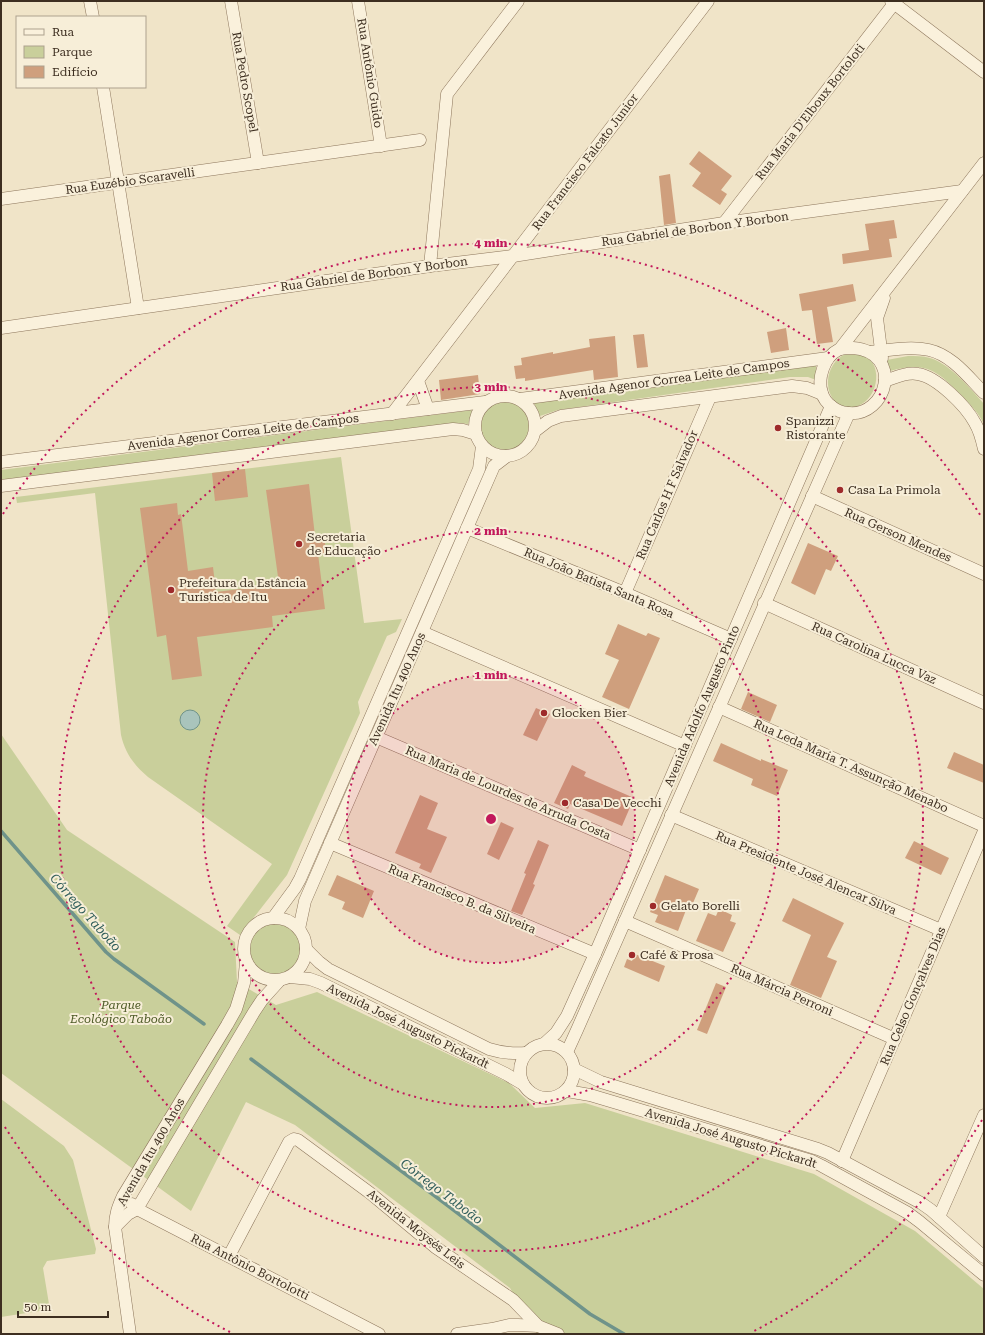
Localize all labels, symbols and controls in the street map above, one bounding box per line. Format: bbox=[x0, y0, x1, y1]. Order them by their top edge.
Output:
legend bbox=[16, 16, 146, 88]
street label: Rua Antônio Guido bbox=[354, 17, 386, 129]
text: Rua bbox=[52, 25, 75, 39]
street label: Rua Pedro Scopel bbox=[229, 31, 261, 134]
street label: Rua Maria D'Elboux Bortoloti bbox=[753, 41, 868, 183]
text: Parque bbox=[52, 45, 93, 59]
text: Edifício bbox=[52, 65, 98, 79]
street label: Rua Francisco Falcato Junior bbox=[529, 91, 641, 233]
street label: Rua Euzébio Scaravelli bbox=[64, 165, 196, 197]
street label: Rua Gabriel de Borbon Y Borbon bbox=[600, 209, 790, 249]
text: 4 min bbox=[474, 236, 508, 250]
street label: Rua Gabriel de Borbon Y Borbon bbox=[279, 254, 469, 294]
street label: Avenida Agenor Correa Leite de Campos bbox=[558, 356, 791, 402]
text: 3 min bbox=[474, 380, 508, 394]
street label: Avenida Agenor Correa Leite de Campos bbox=[127, 411, 360, 453]
place label: Spanizzi Ristorante bbox=[786, 414, 846, 442]
marker: Spanizzi Ristorante bbox=[773, 423, 783, 433]
street label: Rua Carlos H F Salvador bbox=[633, 428, 701, 562]
place label: Casa La Primola bbox=[848, 483, 941, 497]
marker: Casa La Primola bbox=[835, 485, 845, 495]
street label: Rua Gerson Mendes bbox=[842, 505, 954, 565]
text: 2 min bbox=[474, 524, 508, 538]
place label: Secretaria de Educação bbox=[307, 530, 381, 558]
marker: Secretaria de Educação bbox=[294, 539, 304, 549]
street label: Rua João Batista Santa Rosa bbox=[522, 545, 677, 621]
place label: Prefeitura da Estância Turística de Itu bbox=[179, 576, 306, 604]
marker: Prefeitura da Estância Turística de Itu bbox=[166, 585, 176, 595]
street label: Rua Carolina Lucca Vaz bbox=[810, 619, 939, 687]
street label: Avenida Adolfo Augusto Pinto bbox=[662, 623, 742, 789]
street label: Avenida Itu 400 Anos bbox=[366, 630, 428, 748]
text: 1 min bbox=[474, 668, 508, 682]
place label: Glocken Bier bbox=[552, 706, 627, 720]
marker: Glocken Bier bbox=[539, 708, 549, 718]
street label: Rua Leda Maria T. Assunção Menabo bbox=[751, 717, 951, 815]
street label: Rua Maria de Lourdes de Arruda Costa bbox=[403, 743, 613, 843]
place label: Casa De Vecchi bbox=[573, 796, 662, 810]
marker: Casa De Vecchi bbox=[560, 798, 570, 808]
centre of rings bbox=[484, 812, 498, 826]
street label: Rua Presidente José Alencar Silva bbox=[713, 828, 899, 918]
street label: Rua Francisco B. da Silveira bbox=[386, 861, 538, 937]
water label: Córrego Taboão bbox=[47, 871, 124, 954]
place label: Gelato Borelli bbox=[661, 899, 740, 913]
marker: Gelato Borelli bbox=[648, 901, 658, 911]
street label: Rua Celso Gonçalves Dias bbox=[877, 924, 949, 1067]
place label: Café & Prosa bbox=[640, 948, 714, 962]
marker: Café & Prosa bbox=[627, 950, 637, 960]
street label: Rua Márcia Perroni bbox=[729, 961, 836, 1019]
street label: Avenida José Augusto Pickardt bbox=[325, 981, 492, 1072]
park label: Parque Ecológico Taboão bbox=[69, 998, 172, 1026]
street label: Avenida Itu 400 Anos bbox=[114, 1095, 188, 1208]
street label: Avenida José Augusto Pickardt bbox=[643, 1105, 819, 1171]
water label: Córrego Taboão bbox=[398, 1156, 486, 1227]
street label: Avenida Moysés Leis bbox=[364, 1186, 468, 1272]
street label: Rua Antônio Bortolotti bbox=[188, 1231, 312, 1303]
scale bar bbox=[18, 1293, 108, 1319]
text: 50 m bbox=[24, 1300, 51, 1314]

